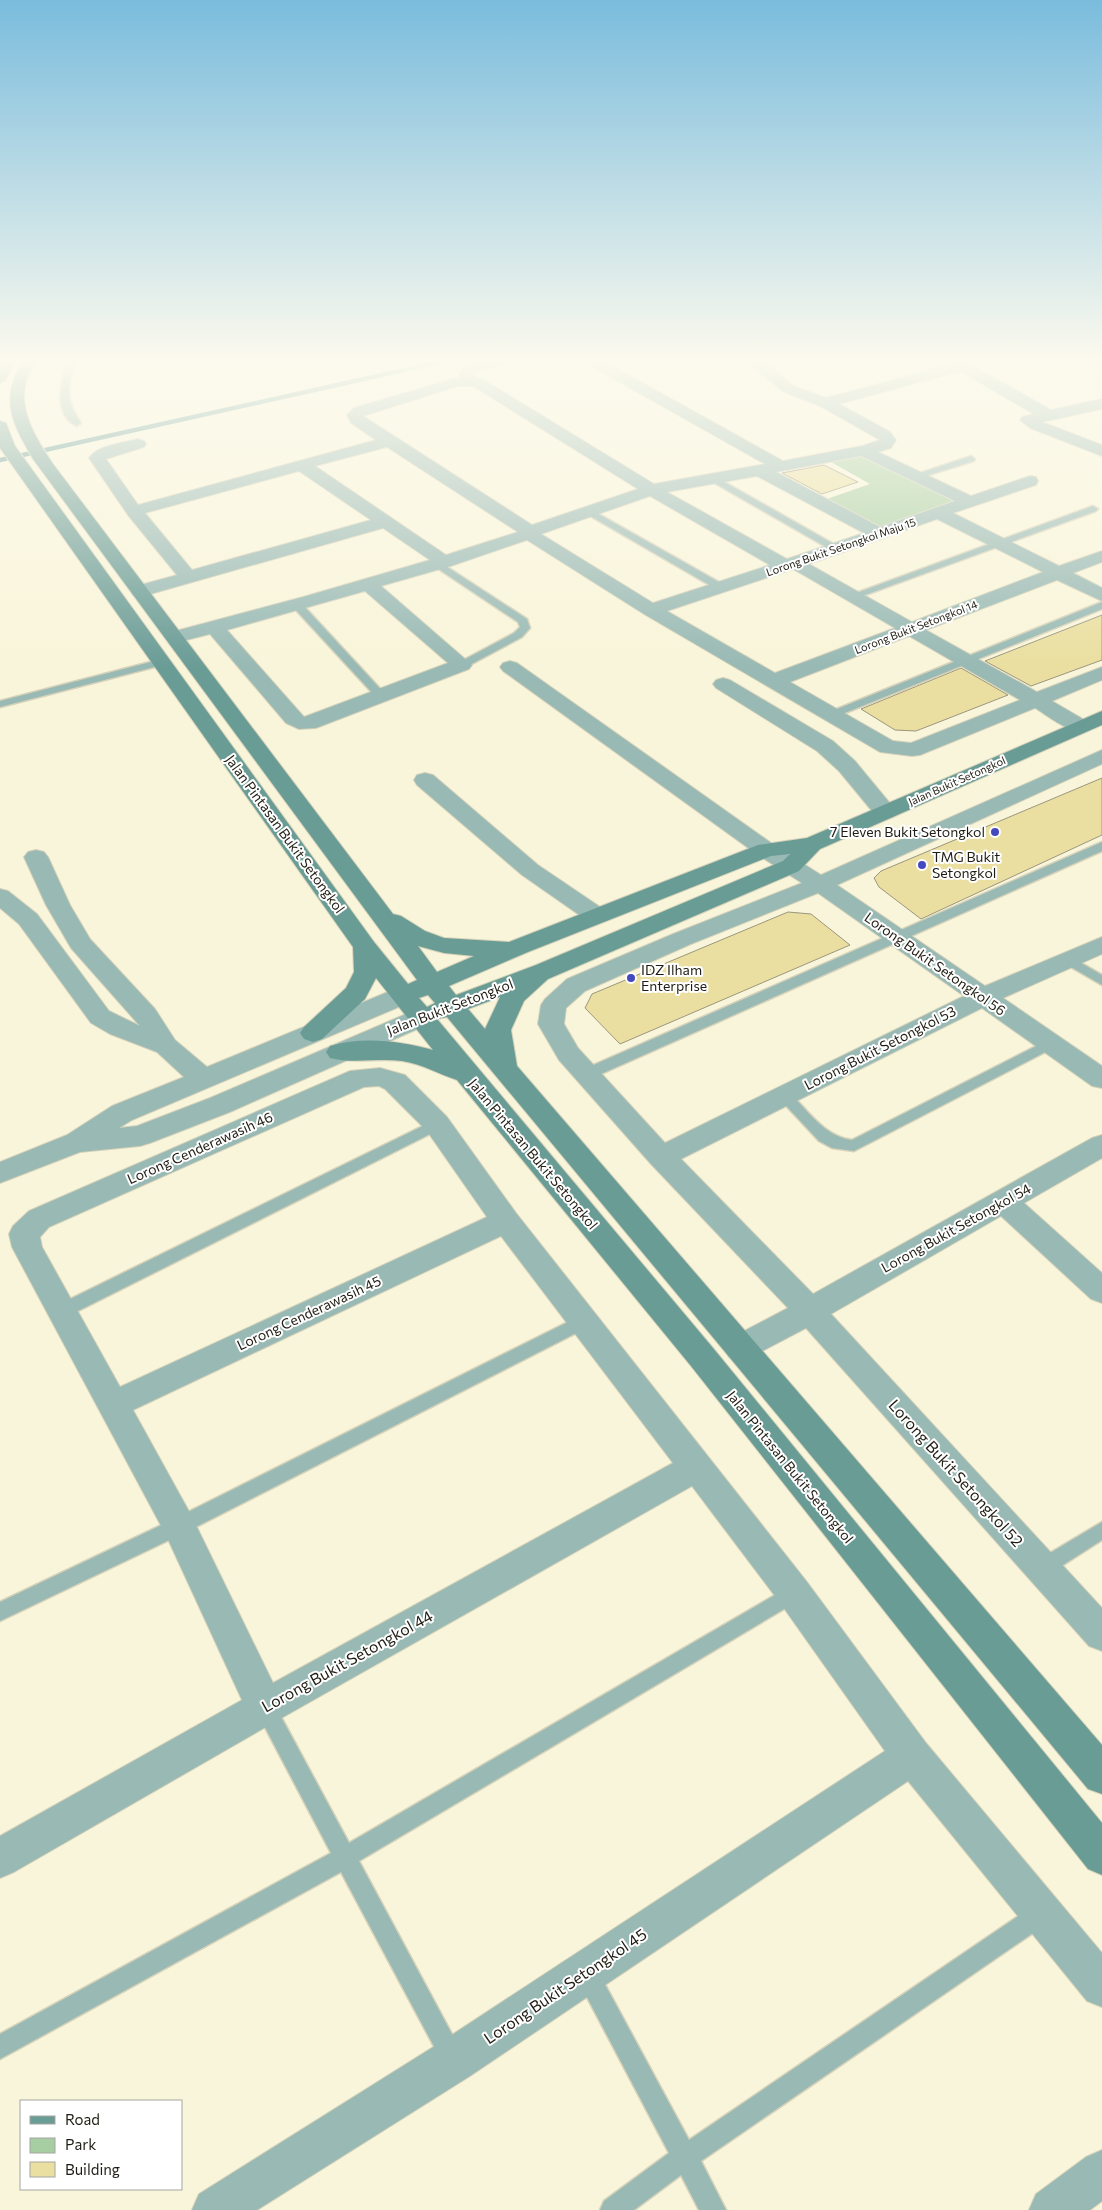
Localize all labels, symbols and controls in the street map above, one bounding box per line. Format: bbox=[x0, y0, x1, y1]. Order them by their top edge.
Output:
street label: Lorong Bukit Setongkol Maju 15 bbox=[764, 515, 917, 578]
street label: Lorong Bukit Setongkol 14 bbox=[853, 597, 979, 656]
street label: Jalan Pintasan Bukit Setongkol bbox=[222, 751, 349, 916]
street label: Jalan Bukit Setongkol bbox=[906, 753, 1008, 809]
place label: 7 Eleven Bukit Setongkol bbox=[830, 823, 985, 840]
marker: 7 Eleven Bukit Setongkol bbox=[989, 826, 1001, 838]
place label: TMG Bukit Setongkol bbox=[932, 848, 1001, 881]
marker: TMG Bukit Setongkol bbox=[916, 859, 928, 871]
street label: Lorong Bukit Setongkol 56 bbox=[861, 908, 1009, 1019]
place label: IDZ Ilham Enterprise bbox=[641, 961, 707, 994]
marker: IDZ Ilham Enterprise bbox=[625, 972, 637, 984]
street label: Jalan Bukit Setongkol bbox=[384, 975, 515, 1038]
street label: Lorong Bukit Setongkol 53 bbox=[801, 1002, 958, 1093]
street label: Jalan Pintasan Bukit Setongkol bbox=[465, 1075, 601, 1233]
street label: Lorong Cenderawasih 46 bbox=[124, 1108, 275, 1187]
street label: Lorong Bukit Setongkol 54 bbox=[878, 1179, 1034, 1276]
street label: Lorong Cenderawasih 45 bbox=[234, 1272, 384, 1353]
street label: Jalan Pintasan Bukit Setongkol bbox=[723, 1387, 857, 1546]
street label: Lorong Bukit Setongkol 52 bbox=[885, 1395, 1028, 1550]
street label: Lorong Bukit Setongkol 44 bbox=[258, 1605, 436, 1716]
street label: Lorong Bukit Setongkol 45 bbox=[480, 1924, 650, 2047]
legend bbox=[20, 2100, 182, 2190]
text: Road bbox=[65, 2110, 100, 2128]
text: Park bbox=[65, 2135, 96, 2153]
text: Building bbox=[65, 2160, 120, 2178]

